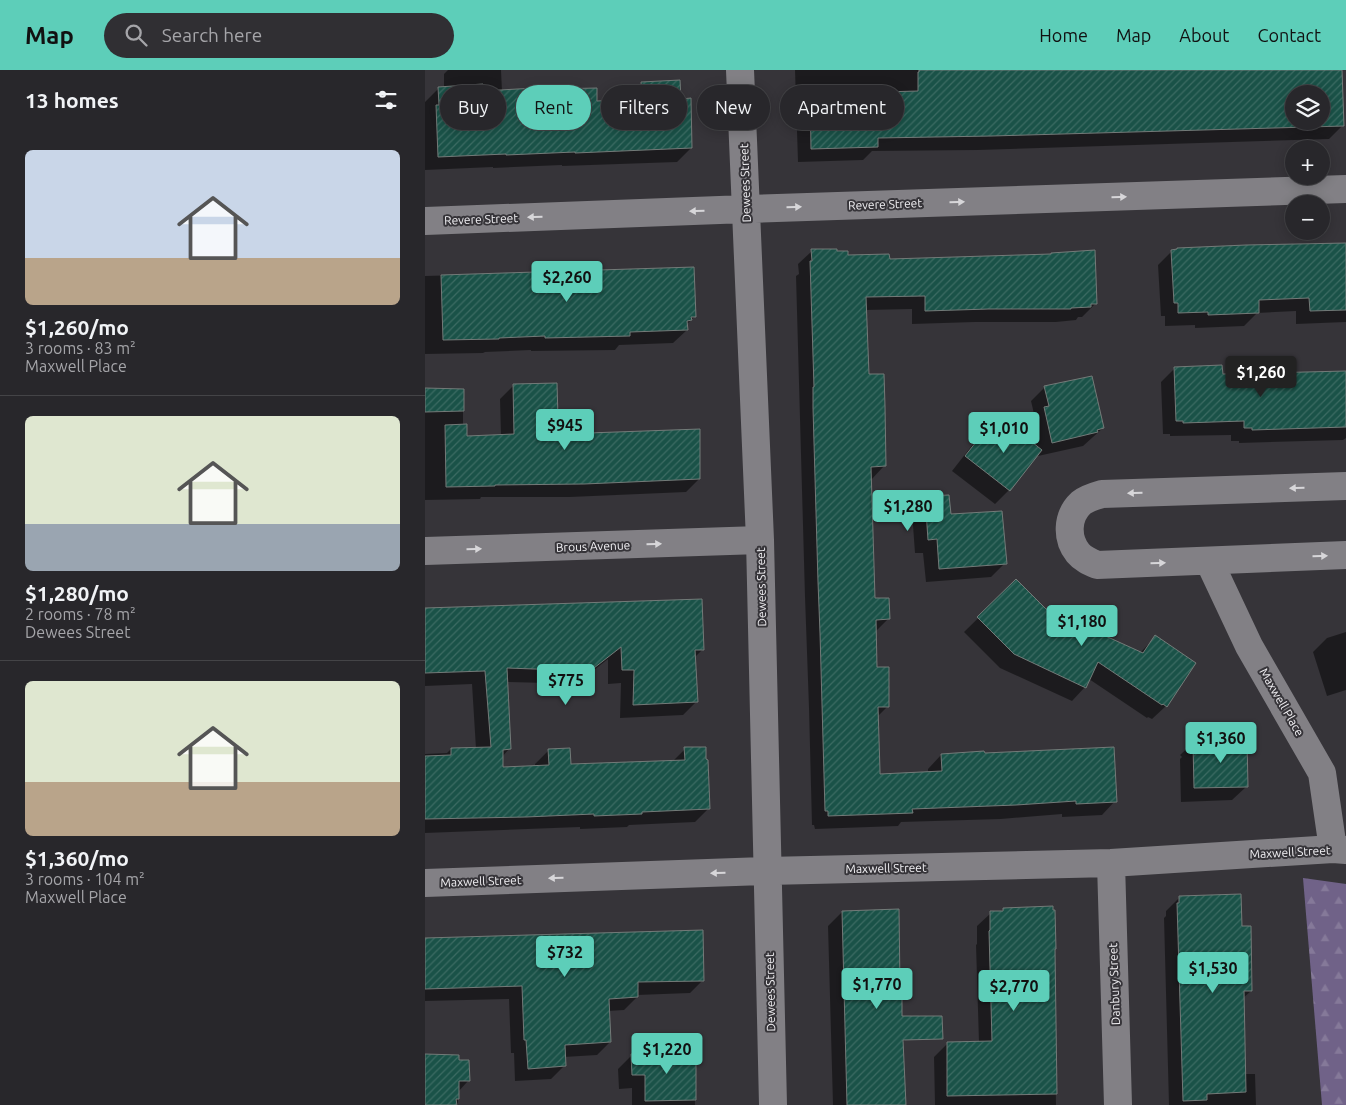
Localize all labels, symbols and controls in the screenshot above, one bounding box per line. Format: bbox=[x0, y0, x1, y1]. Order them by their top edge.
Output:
search box bbox=[104, 13, 454, 58]
icon: search bbox=[122, 21, 150, 49]
text: Map bbox=[25, 22, 74, 49]
text: Search here bbox=[162, 24, 262, 46]
text: Home bbox=[1039, 25, 1088, 45]
text: Map bbox=[1116, 25, 1151, 45]
text: About bbox=[1179, 25, 1229, 45]
text: Contact bbox=[1257, 25, 1321, 45]
chip: Buy bbox=[440, 85, 506, 130]
chip: Rent bbox=[516, 85, 591, 130]
chip: Filters bbox=[601, 85, 687, 130]
chip: New bbox=[697, 85, 770, 130]
chip: Apartment bbox=[780, 85, 904, 130]
map controls bbox=[1285, 85, 1330, 240]
button: layers bbox=[1285, 85, 1330, 130]
icon: filters bbox=[372, 86, 400, 114]
text: 13 homes bbox=[25, 88, 119, 112]
button: + bbox=[1285, 140, 1330, 185]
street label: Dewees Street bbox=[737, 143, 753, 223]
icon: home bbox=[168, 183, 258, 273]
one-way arrow bbox=[1111, 192, 1127, 200]
button: − bbox=[1285, 195, 1330, 240]
street label: Revere Street bbox=[848, 196, 922, 212]
one-way arrow bbox=[949, 198, 965, 206]
one-way arrow bbox=[787, 203, 803, 211]
one-way arrow bbox=[689, 207, 705, 215]
street label: Revere Street bbox=[444, 211, 518, 227]
one-way arrow bbox=[526, 213, 542, 221]
pin: $2,260 bbox=[526, 260, 608, 303]
text: $2,260 bbox=[542, 268, 592, 286]
text: $1,260/mo bbox=[25, 315, 129, 339]
text: 3 rooms · 83 m² bbox=[25, 339, 136, 357]
pin: $1,260 bbox=[1220, 356, 1302, 398]
text: Maxwell Place bbox=[25, 357, 127, 375]
text: $1,260 bbox=[1236, 363, 1286, 381]
pin: $945 bbox=[535, 408, 595, 451]
pin: $1,010 bbox=[963, 412, 1045, 454]
text: $945 bbox=[547, 416, 583, 434]
text: $1,010 bbox=[979, 419, 1029, 437]
icon: home bbox=[168, 448, 258, 538]
one-way arrow bbox=[1289, 484, 1305, 492]
one-way arrow bbox=[1127, 489, 1143, 497]
pin: $1,280 bbox=[867, 490, 949, 532]
text: $1,280 bbox=[883, 497, 933, 515]
street label: Brous Avenue bbox=[556, 538, 630, 554]
one-way arrow bbox=[646, 539, 662, 547]
one-way arrow bbox=[466, 545, 482, 553]
street label: Dewees Street bbox=[754, 547, 768, 627]
one-way arrow bbox=[1312, 552, 1328, 560]
one-way arrow bbox=[1150, 559, 1166, 567]
text: $1,280/mo bbox=[25, 581, 129, 605]
pin: $1,180 bbox=[1041, 604, 1123, 647]
text: 2 rooms · 78 m² bbox=[25, 605, 136, 623]
text: $1,180 bbox=[1057, 612, 1107, 630]
text: Dewees Street bbox=[25, 623, 130, 641]
pin: $775 bbox=[536, 664, 596, 706]
street label: Maxwell Place bbox=[1257, 666, 1307, 738]
text: $775 bbox=[548, 671, 584, 689]
icon: home bbox=[168, 713, 258, 803]
pin: $1,360 bbox=[1180, 722, 1262, 764]
text: $1,360 bbox=[1196, 729, 1246, 747]
street label: Maxwell Street bbox=[1249, 843, 1331, 861]
text: $1,360/mo bbox=[25, 846, 129, 870]
street label: Maxwell Street bbox=[845, 861, 927, 875]
one-way arrow bbox=[710, 869, 726, 877]
text: 3 rooms · 104 m² bbox=[25, 870, 145, 888]
street label: Maxwell Street bbox=[440, 873, 522, 889]
one-way arrow bbox=[548, 875, 564, 883]
text: Maxwell Place bbox=[25, 888, 127, 906]
pin: $732 bbox=[535, 936, 595, 978]
street label: Danbury Street bbox=[1106, 942, 1122, 1025]
text: $732 bbox=[547, 943, 583, 961]
street label: Dewees Street bbox=[763, 952, 777, 1032]
pin: $1,530 bbox=[1172, 952, 1254, 994]
text: $1,530 bbox=[1188, 959, 1238, 977]
pin: $1,770 bbox=[836, 968, 918, 1010]
pin: $2,770 bbox=[973, 970, 1055, 1012]
text: $1,770 bbox=[852, 975, 902, 993]
text: $2,770 bbox=[989, 977, 1039, 995]
pin: $1,220 bbox=[626, 1032, 708, 1075]
text: $1,220 bbox=[642, 1040, 692, 1058]

